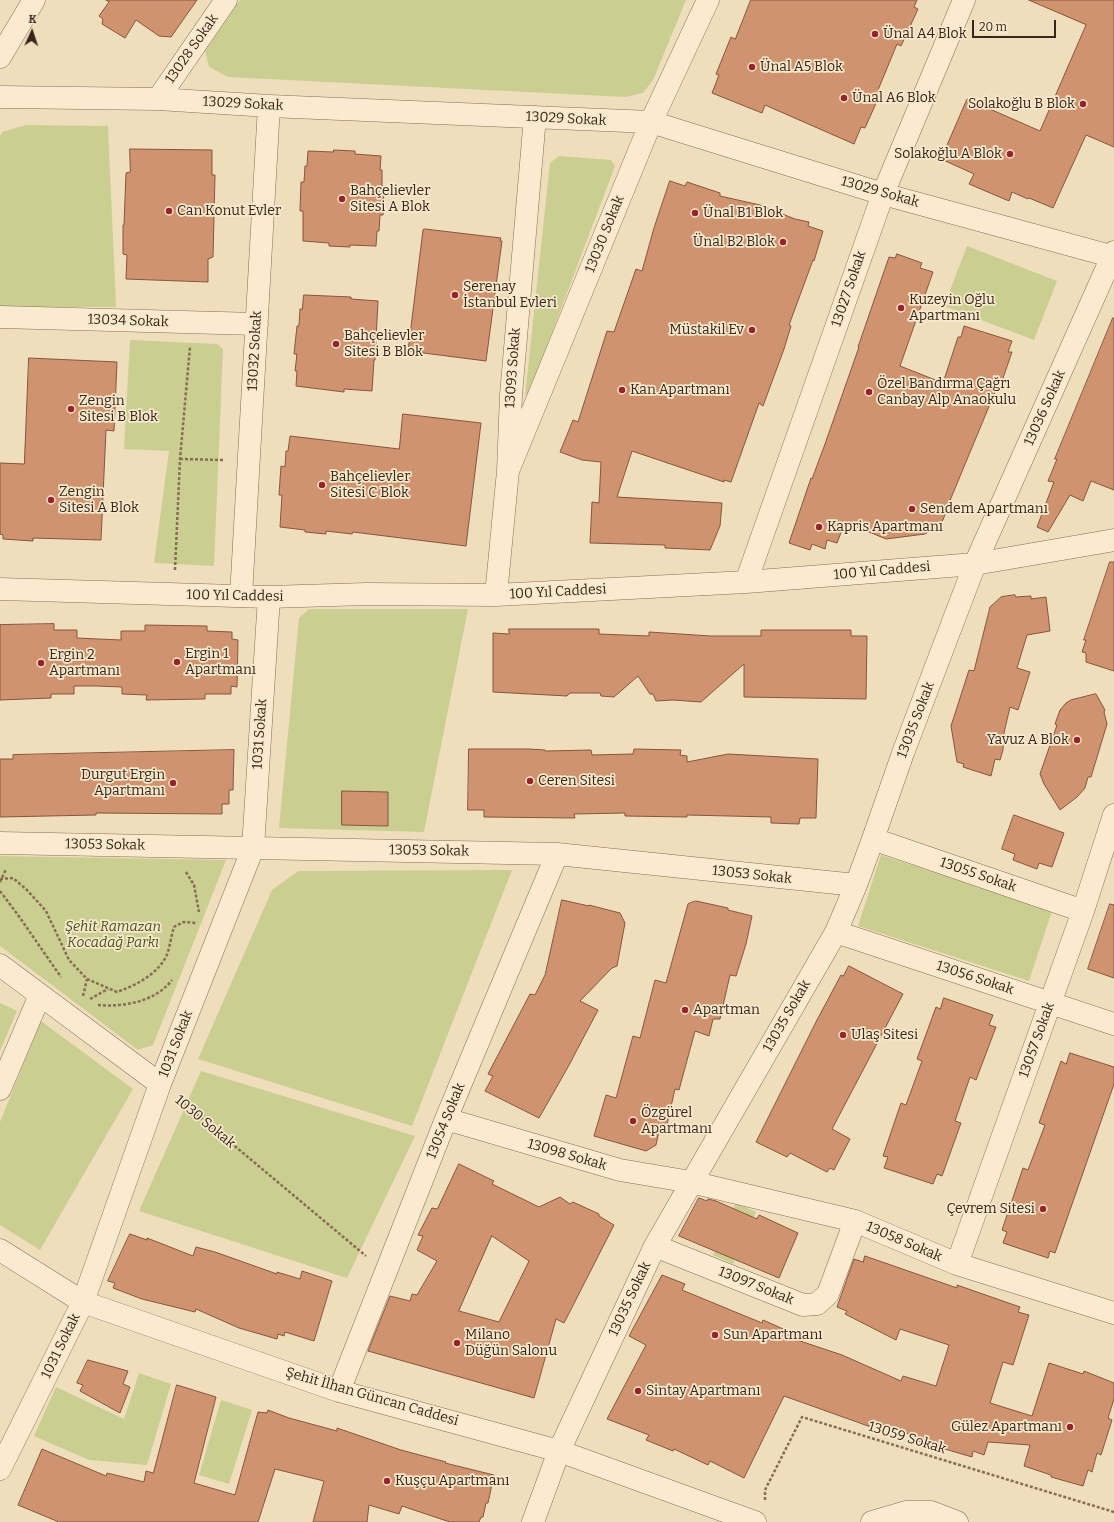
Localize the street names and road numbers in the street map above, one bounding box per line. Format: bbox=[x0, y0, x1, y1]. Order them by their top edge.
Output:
street label: 13028 Sokak bbox=[162, 11, 222, 87]
street label: 13029 Sokak bbox=[202, 94, 284, 114]
street label: 13029 Sokak bbox=[525, 109, 607, 129]
street label: 13029 Sokak bbox=[839, 173, 921, 211]
street label: 13030 Sokak bbox=[582, 193, 628, 275]
street label: 13027 Sokak bbox=[828, 249, 870, 329]
street label: 13032 Sokak bbox=[245, 310, 265, 392]
street label: 13034 Sokak bbox=[87, 311, 169, 331]
street label: 13093 Sokak bbox=[502, 327, 524, 409]
street label: 13036 Sokak bbox=[1021, 368, 1069, 448]
street label: 100 Yıl Caddesi bbox=[833, 558, 931, 584]
street label: 100 Yıl Caddesi bbox=[509, 581, 607, 603]
street label: 100 Yıl Caddesi bbox=[186, 587, 284, 605]
street label: 13035 Sokak bbox=[894, 680, 938, 760]
street label: 1031 Sokak bbox=[249, 698, 271, 770]
street label: 13053 Sokak bbox=[65, 836, 145, 854]
street label: 13053 Sokak bbox=[389, 842, 469, 860]
street label: 13055 Sokak bbox=[938, 854, 1018, 896]
street label: 13053 Sokak bbox=[711, 862, 793, 888]
street label: 13056 Sokak bbox=[934, 958, 1016, 998]
street label: 13035 Sokak bbox=[760, 977, 814, 1055]
street label: 13057 Sokak bbox=[1016, 1000, 1058, 1080]
street label: 1031 Sokak bbox=[156, 1008, 196, 1080]
street label: 13054 Sokak bbox=[423, 1081, 469, 1161]
street label: 1030 Sokak bbox=[171, 1092, 239, 1152]
street label: 13098 Sokak bbox=[526, 1136, 608, 1174]
street label: 13058 Sokak bbox=[864, 1218, 944, 1266]
street label: 13035 Sokak bbox=[605, 1259, 655, 1339]
street label: 13097 Sokak bbox=[716, 1263, 796, 1309]
street label: 1031 Sokak bbox=[38, 1311, 84, 1381]
street label: Şehit İlhan Güncan Caddesi bbox=[284, 1364, 460, 1430]
street label: 13059 Sokak bbox=[866, 1418, 948, 1458]

